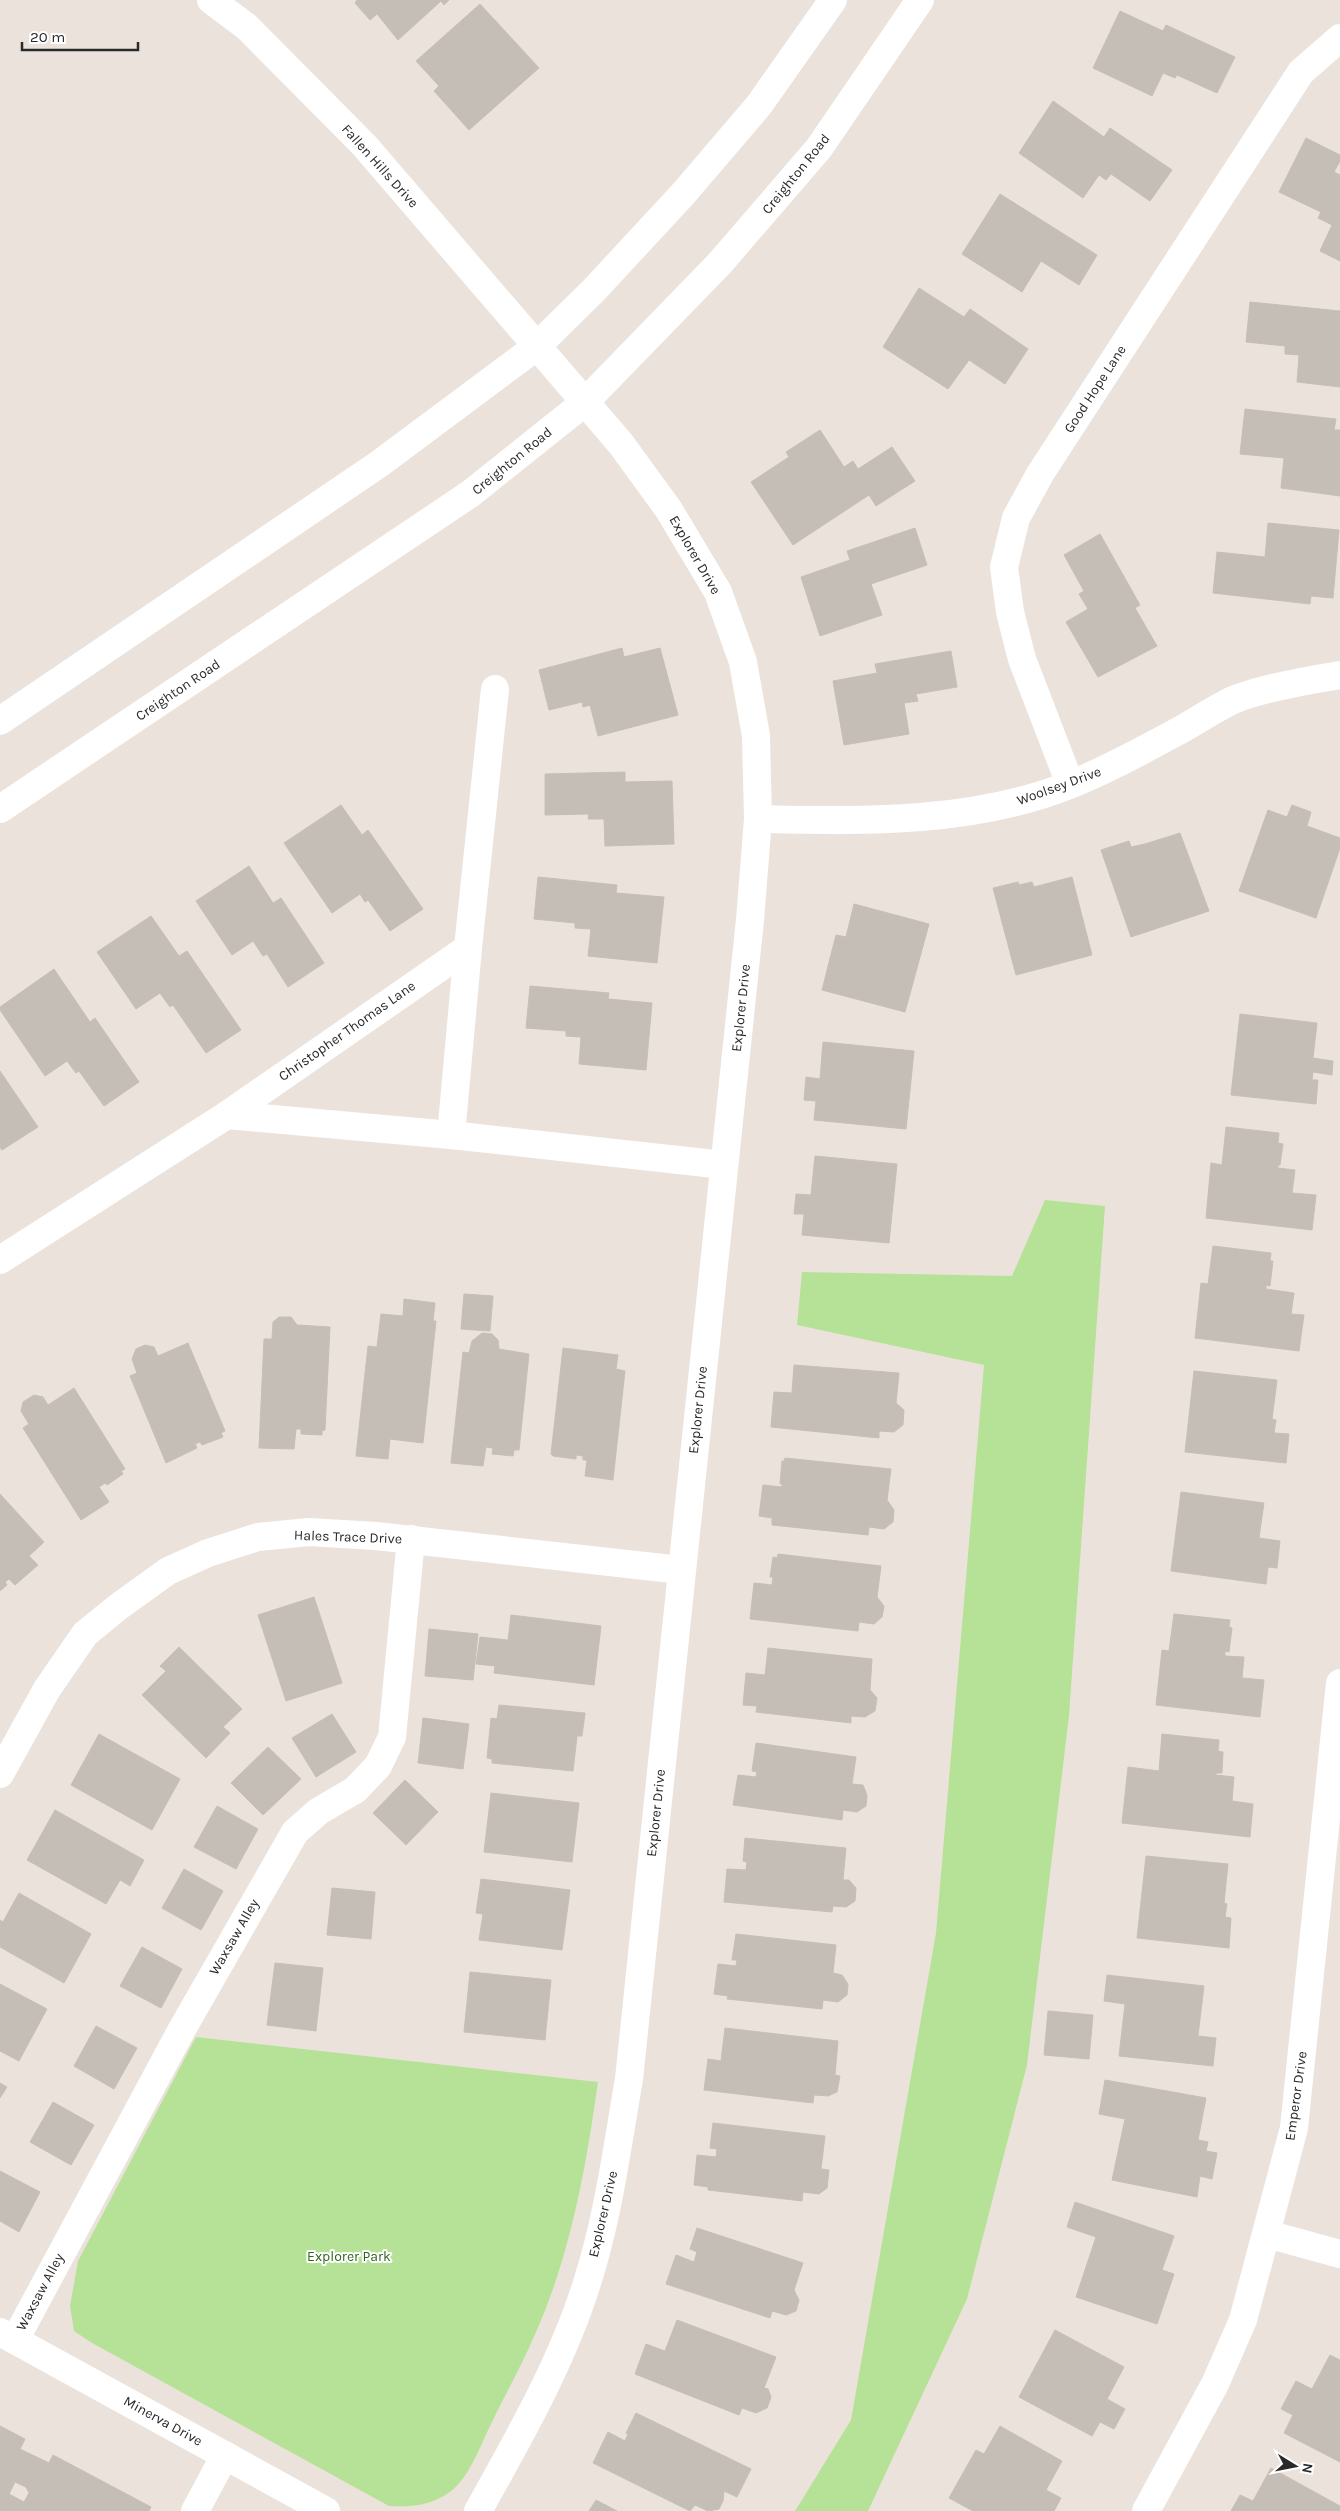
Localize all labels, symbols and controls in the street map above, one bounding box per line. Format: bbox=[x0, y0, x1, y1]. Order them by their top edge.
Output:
scale bar bbox=[22, 20, 139, 52]
text: 20 m bbox=[30, 28, 65, 46]
street label: Fallen Hills Drive bbox=[338, 121, 422, 211]
street label: Creighton Road bbox=[758, 130, 834, 218]
street label: Good Hope Lane bbox=[1060, 342, 1130, 436]
street label: Creighton Road bbox=[468, 423, 556, 499]
street label: Explorer Drive bbox=[666, 513, 724, 597]
street label: Creighton Road bbox=[133, 655, 223, 725]
street label: Woolsey Drive bbox=[1015, 763, 1103, 809]
street label: Explorer Drive bbox=[728, 963, 754, 1053]
street label: Christopher Thomas Lane bbox=[275, 977, 419, 1085]
street label: Explorer Drive bbox=[685, 1365, 711, 1455]
street label: Hales Trace Drive bbox=[294, 1527, 402, 1547]
street label: Explorer Drive bbox=[643, 1768, 669, 1858]
street label: Waxsaw Alley bbox=[205, 1896, 263, 1978]
street label: Emperor Drive bbox=[1281, 2050, 1311, 2142]
street label: Explorer Drive bbox=[585, 2169, 621, 2259]
park label: Explorer Park bbox=[307, 2248, 391, 2265]
street label: Waxsaw Alley bbox=[13, 2250, 68, 2334]
street label: Minerva Drive bbox=[121, 2392, 205, 2450]
north arrow bbox=[1270, 2441, 1320, 2491]
text: N bbox=[1298, 2462, 1317, 2475]

